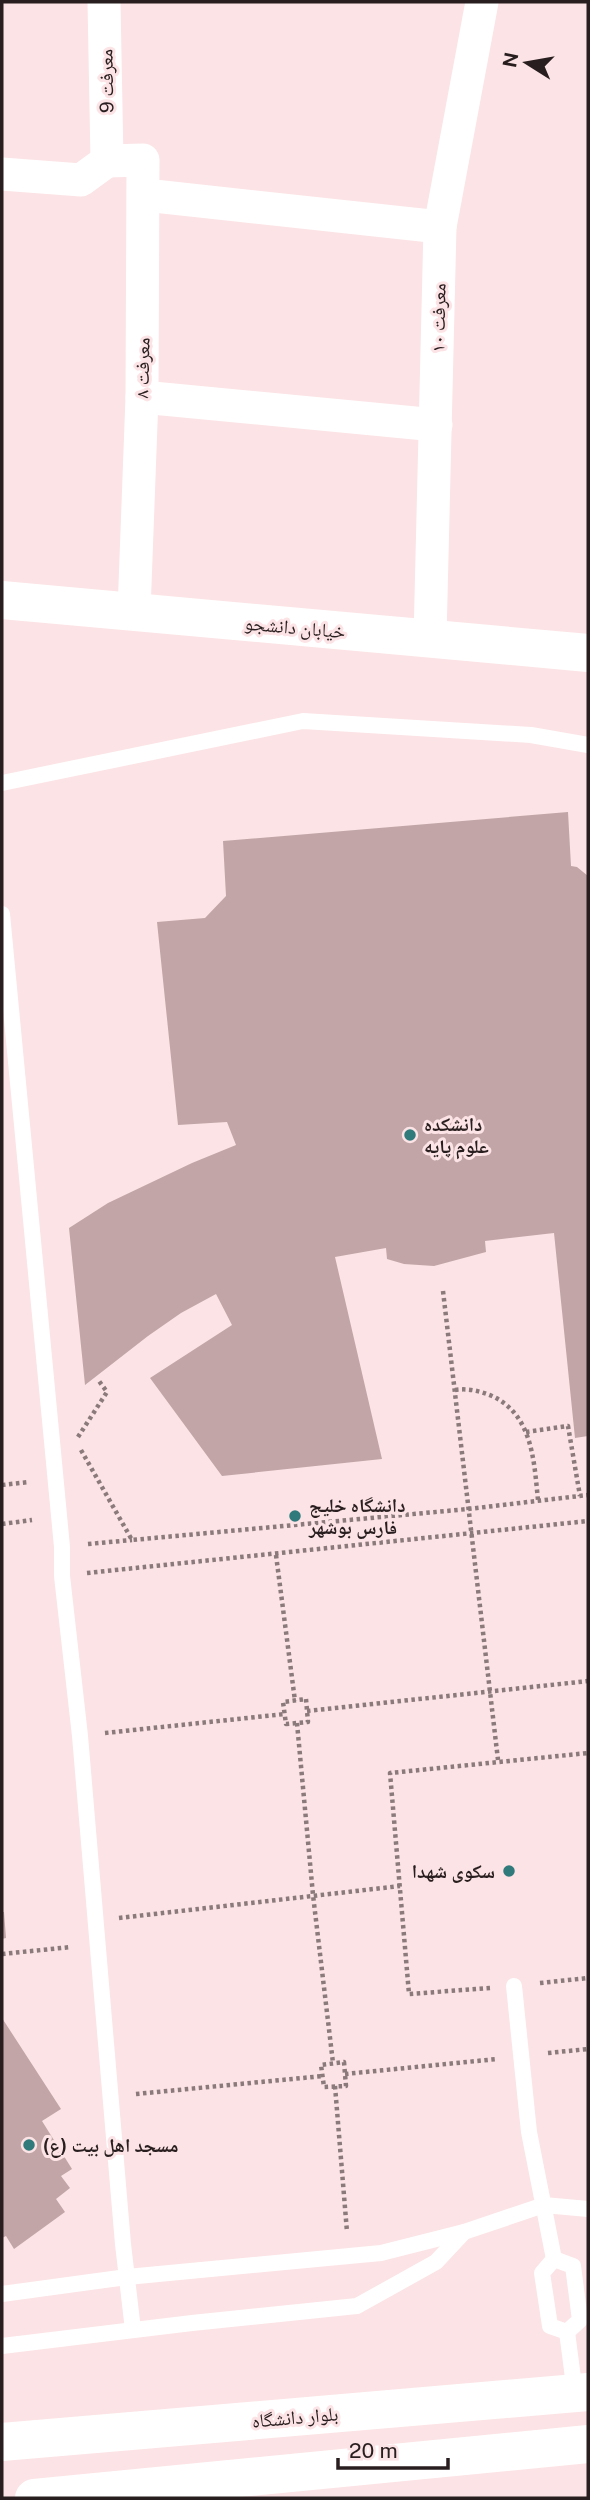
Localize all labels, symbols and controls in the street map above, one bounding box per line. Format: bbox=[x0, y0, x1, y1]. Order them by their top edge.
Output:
north arrow bbox=[492, 28, 562, 98]
street label: معرفت 9 bbox=[94, 49, 119, 113]
text: N bbox=[498, 50, 523, 69]
street label: معرفت ۱۰ bbox=[426, 283, 451, 353]
street label: معرفت ۸ bbox=[130, 337, 155, 399]
street label: خیابان دانشجو bbox=[244, 612, 346, 643]
place label: دانشکده علوم پایه bbox=[424, 1113, 489, 1160]
marker: دانشکده علوم پایه bbox=[402, 1127, 418, 1143]
place label: دانشگاه خلیج فارس بوشهر bbox=[308, 1494, 405, 1539]
marker: دانشگاه خلیج فارس بوشهر bbox=[287, 1508, 303, 1524]
place label: سکوی شهدا bbox=[412, 1860, 495, 1883]
marker: سکوی شهدا bbox=[501, 1863, 517, 1879]
place label: مسجد اهل بیت (ع) bbox=[43, 2134, 179, 2158]
marker: مسجد اهل بیت (ع) bbox=[21, 2137, 37, 2153]
street label: بلوار دانشگاه bbox=[251, 2402, 339, 2433]
scale bar bbox=[338, 2426, 448, 2470]
text: 20 m bbox=[349, 2438, 398, 2463]

